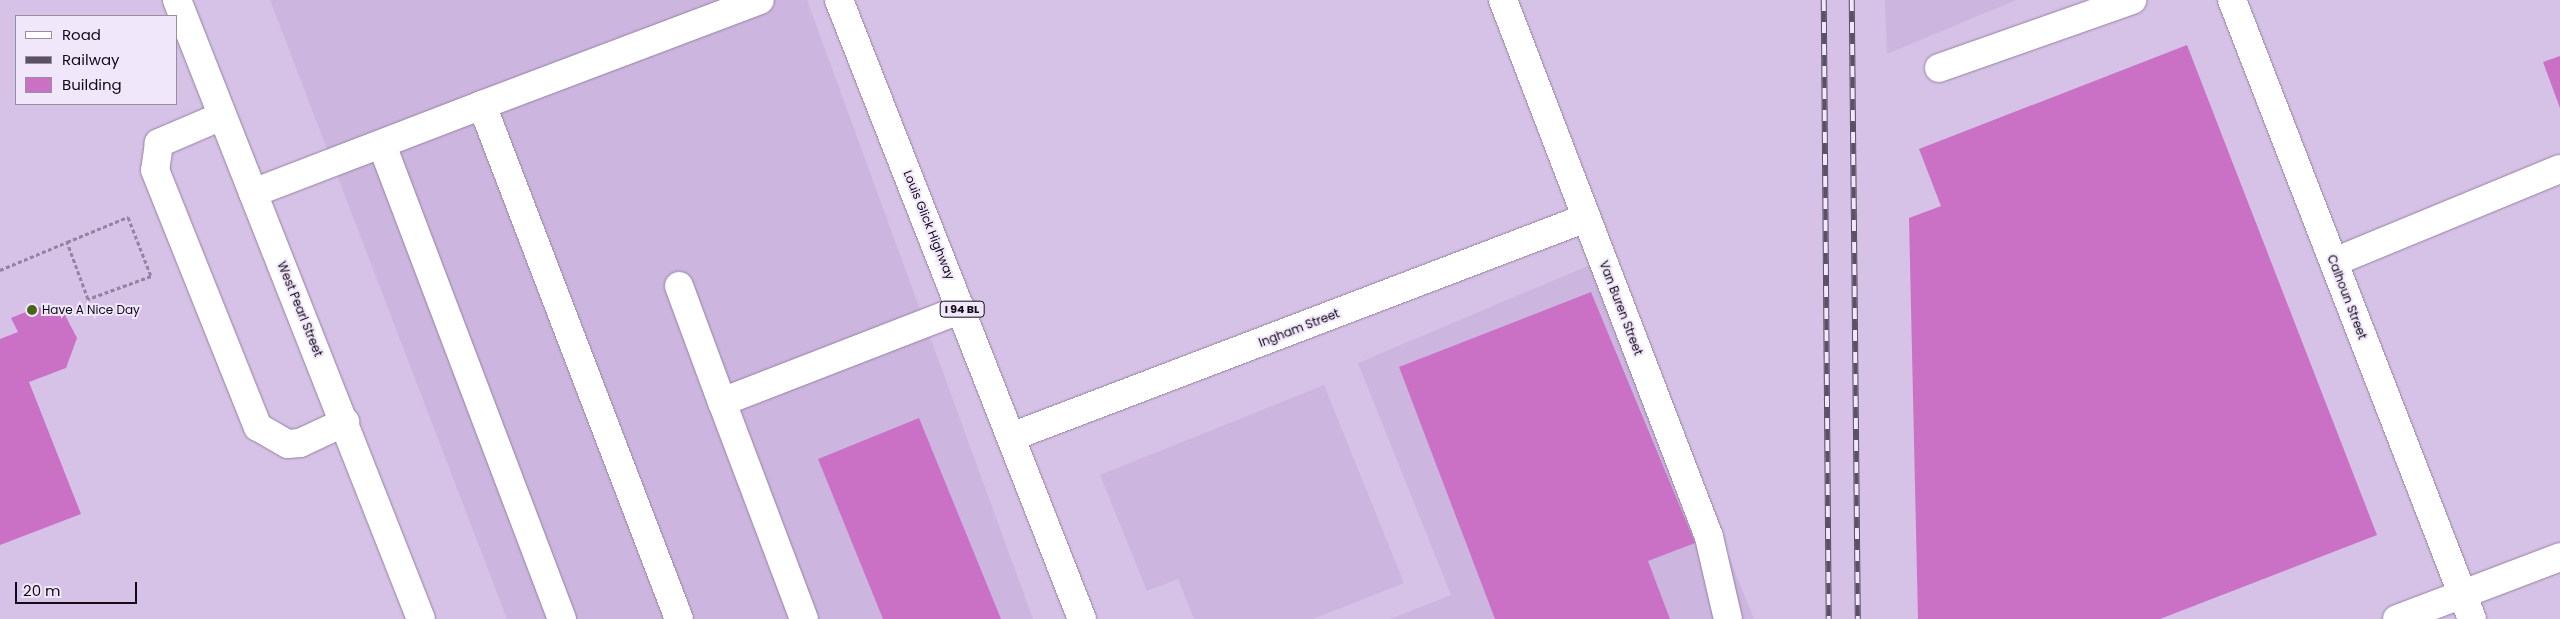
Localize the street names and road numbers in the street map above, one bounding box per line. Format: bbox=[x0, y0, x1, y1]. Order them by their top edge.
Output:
street label: Louis Glick Highway bbox=[900, 168, 958, 282]
street label: Calhoun Street bbox=[2324, 253, 2370, 341]
street label: West Pearl Street bbox=[274, 259, 326, 359]
street label: Van Buren Street bbox=[1596, 259, 1646, 357]
road number: I 94 BL bbox=[940, 300, 984, 318]
street label: Ingham Street bbox=[1257, 306, 1341, 350]

